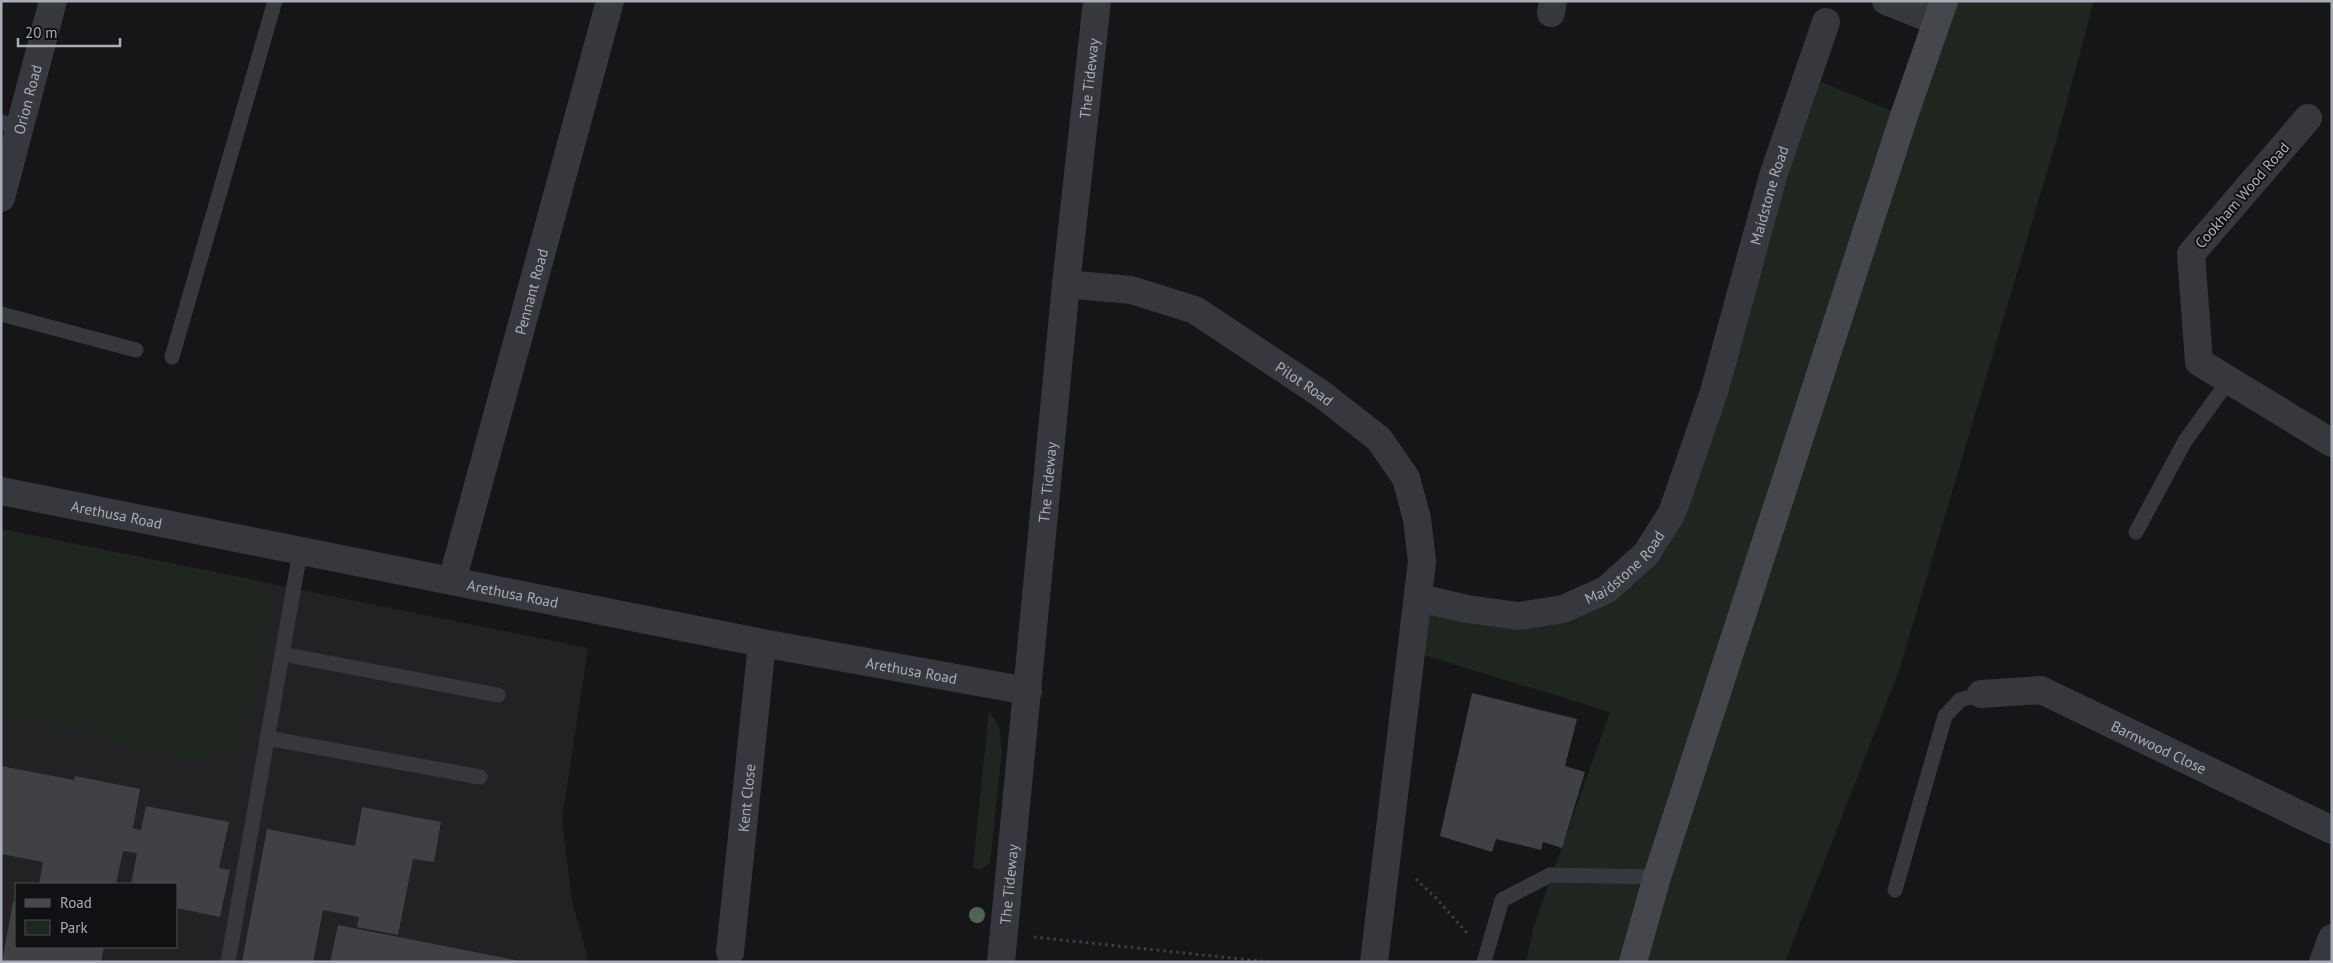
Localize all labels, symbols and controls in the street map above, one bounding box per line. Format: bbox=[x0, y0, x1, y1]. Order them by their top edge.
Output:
scale bar bbox=[18, 15, 120, 47]
text: 20 m bbox=[25, 23, 58, 42]
street label: The Tideway bbox=[1075, 37, 1102, 120]
street label: Orion Road bbox=[9, 62, 45, 136]
street label: Cookham Wood Road bbox=[2191, 138, 2293, 252]
street label: Maidstone Road bbox=[1745, 143, 1792, 247]
street label: Pennant Road bbox=[510, 246, 552, 337]
street label: Pilot Road bbox=[1272, 357, 1337, 409]
street label: The Tideway bbox=[1034, 441, 1060, 523]
street label: Arethusa Road bbox=[69, 496, 164, 532]
street label: Maidstone Road bbox=[1582, 527, 1668, 608]
street label: Arethusa Road bbox=[466, 575, 560, 612]
street label: Arethusa Road bbox=[864, 652, 959, 688]
street label: Barnwood Close bbox=[2108, 716, 2210, 778]
street label: Kent Close bbox=[733, 763, 759, 833]
street label: The Tideway bbox=[995, 843, 1022, 926]
legend bbox=[15, 883, 178, 948]
text: Road bbox=[60, 893, 92, 912]
text: Park bbox=[60, 918, 88, 937]

